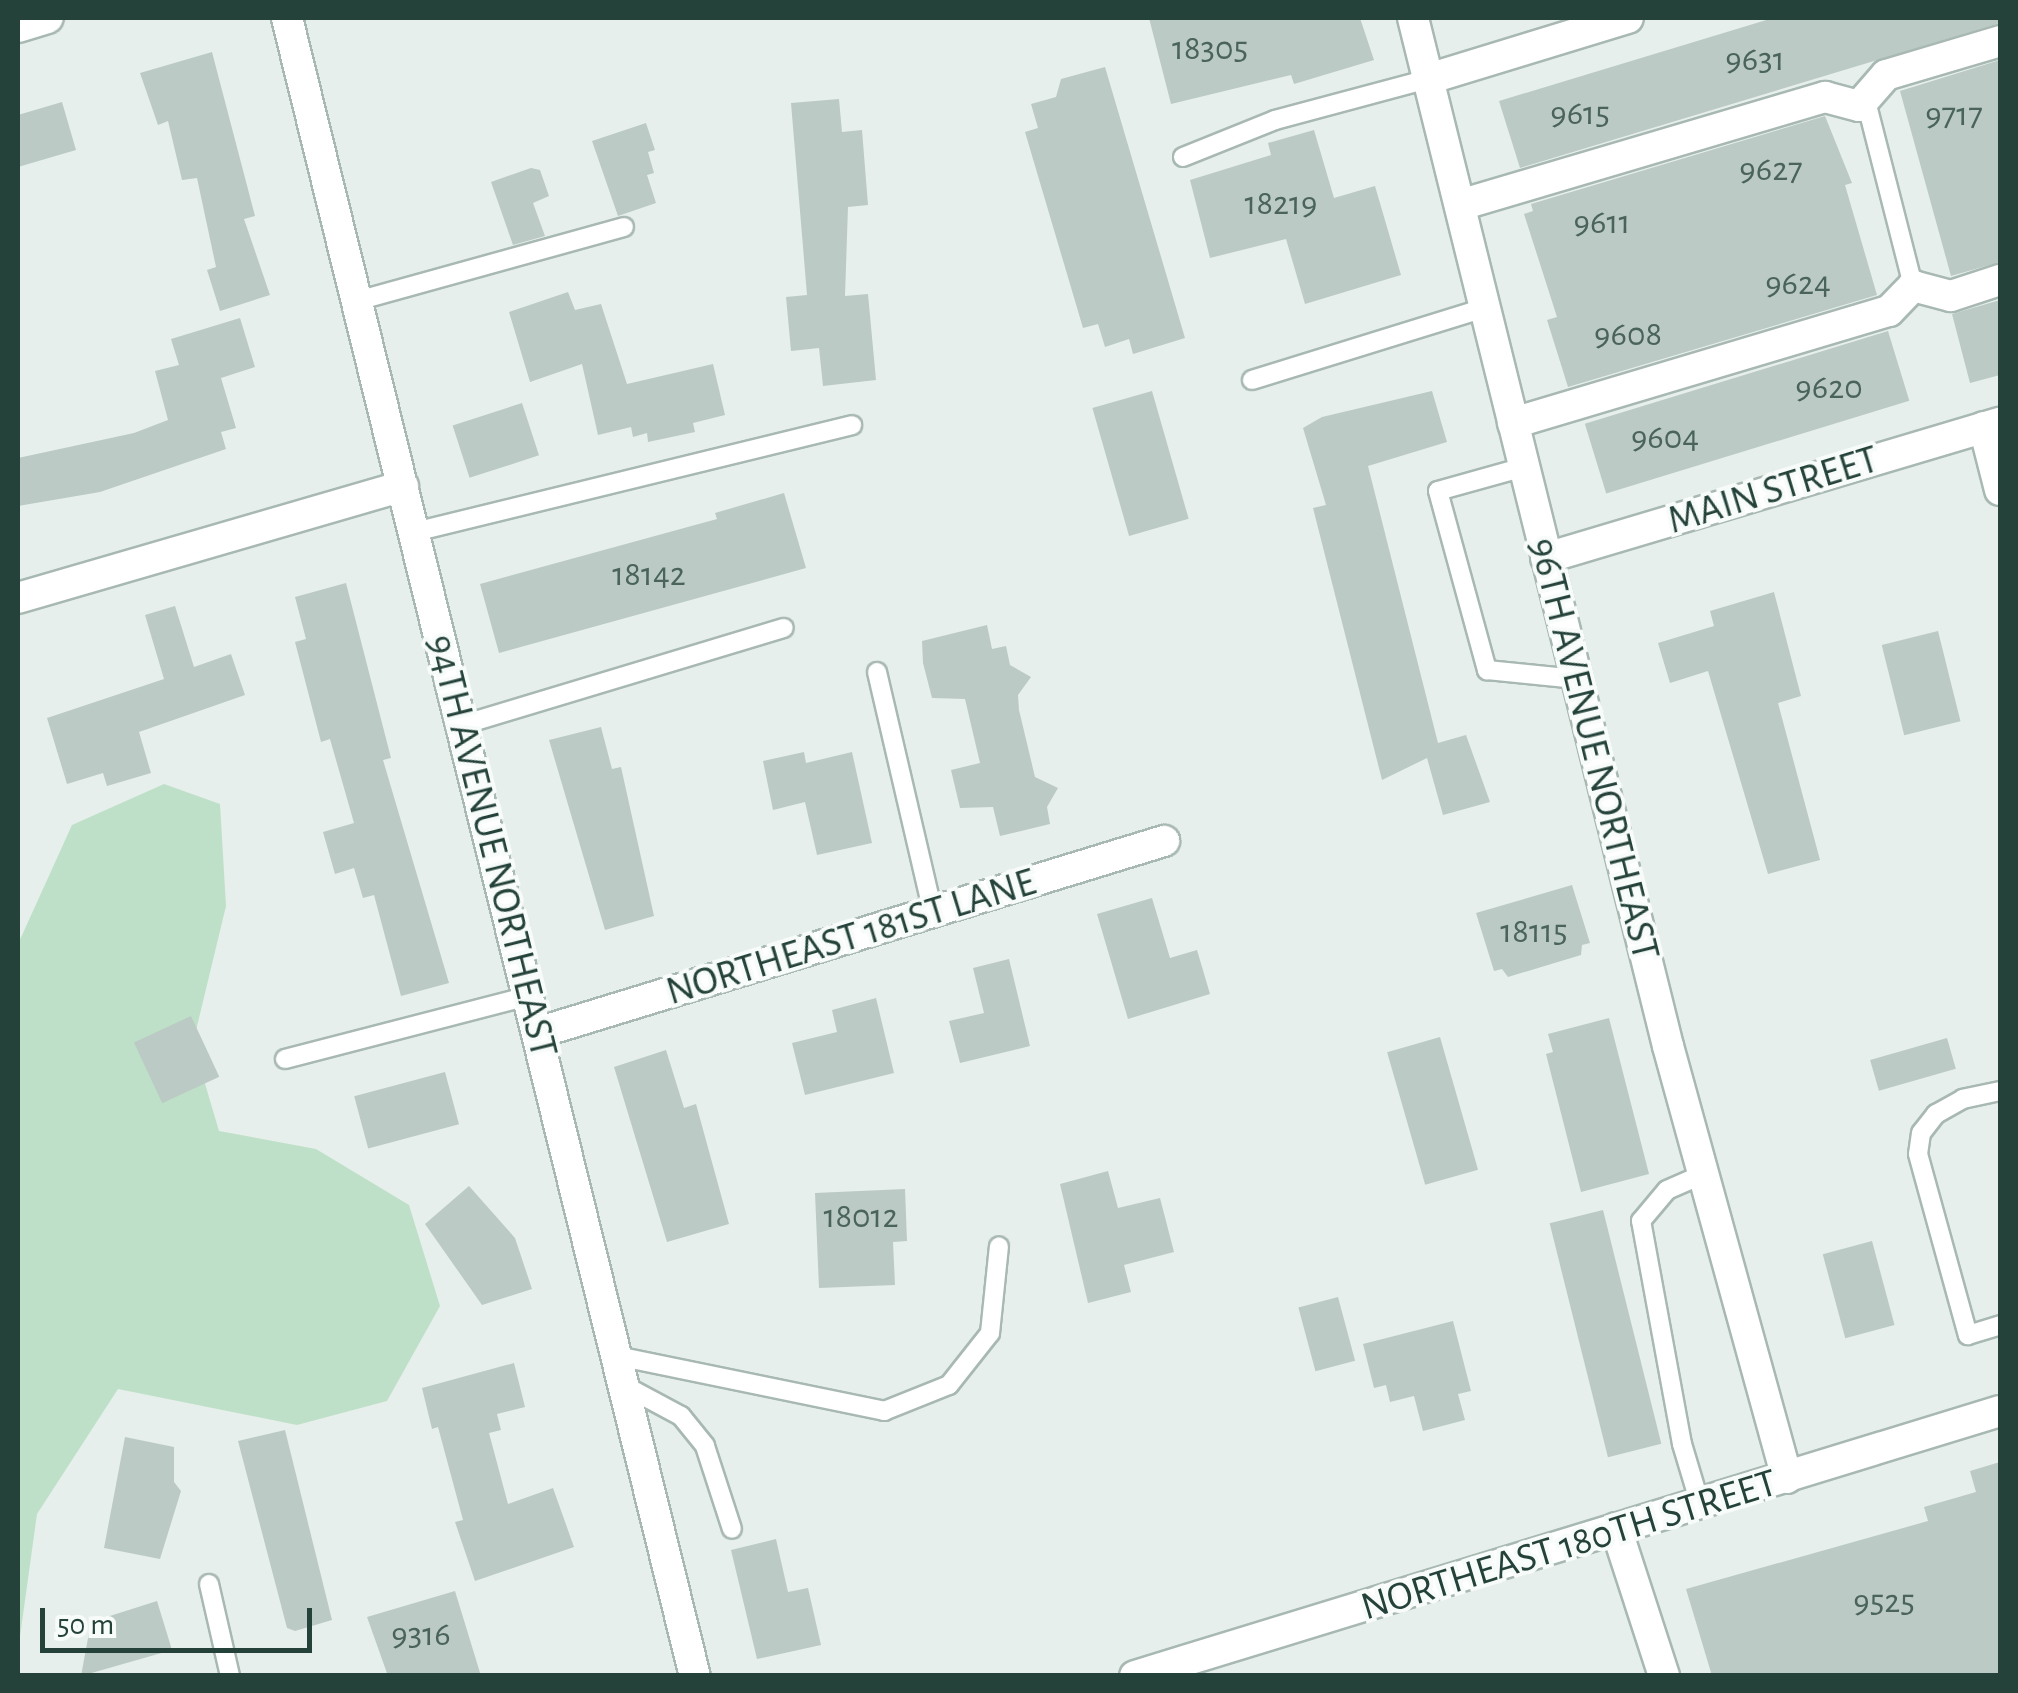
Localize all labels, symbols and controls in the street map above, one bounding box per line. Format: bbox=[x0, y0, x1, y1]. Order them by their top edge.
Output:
house number: 18305 bbox=[1172, 28, 1248, 70]
house number: 9631 bbox=[1725, 39, 1785, 81]
house number: 9615 bbox=[1550, 93, 1610, 135]
house number: 9717 bbox=[1925, 94, 1983, 136]
house number: 9627 bbox=[1739, 149, 1803, 191]
house number: 18219 bbox=[1244, 183, 1318, 225]
house number: 9611 bbox=[1574, 202, 1630, 244]
house number: 9624 bbox=[1765, 263, 1831, 305]
house number: 9608 bbox=[1594, 314, 1662, 356]
house number: 9620 bbox=[1795, 367, 1863, 409]
house number: 9604 bbox=[1631, 417, 1699, 459]
street label: MAIN STREET bbox=[1662, 435, 1884, 545]
street label: 96TH AVENUE NORTHEAST bbox=[1518, 533, 1670, 965]
house number: 18142 bbox=[612, 554, 686, 596]
street label: 94TH AVENUE NORTHEAST bbox=[416, 630, 568, 1062]
street label: NORTHEAST 181ST LANE bbox=[660, 858, 1042, 1016]
house number: 18115 bbox=[1500, 911, 1568, 953]
house number: 18012 bbox=[823, 1196, 899, 1238]
street label: NORTHEAST 180TH STREET bbox=[1355, 1459, 1783, 1631]
house number: 9525 bbox=[1853, 1581, 1915, 1623]
scale bar bbox=[45, 1588, 318, 1650]
text: 50 m bbox=[57, 1610, 114, 1640]
house number: 9316 bbox=[391, 1614, 451, 1656]

